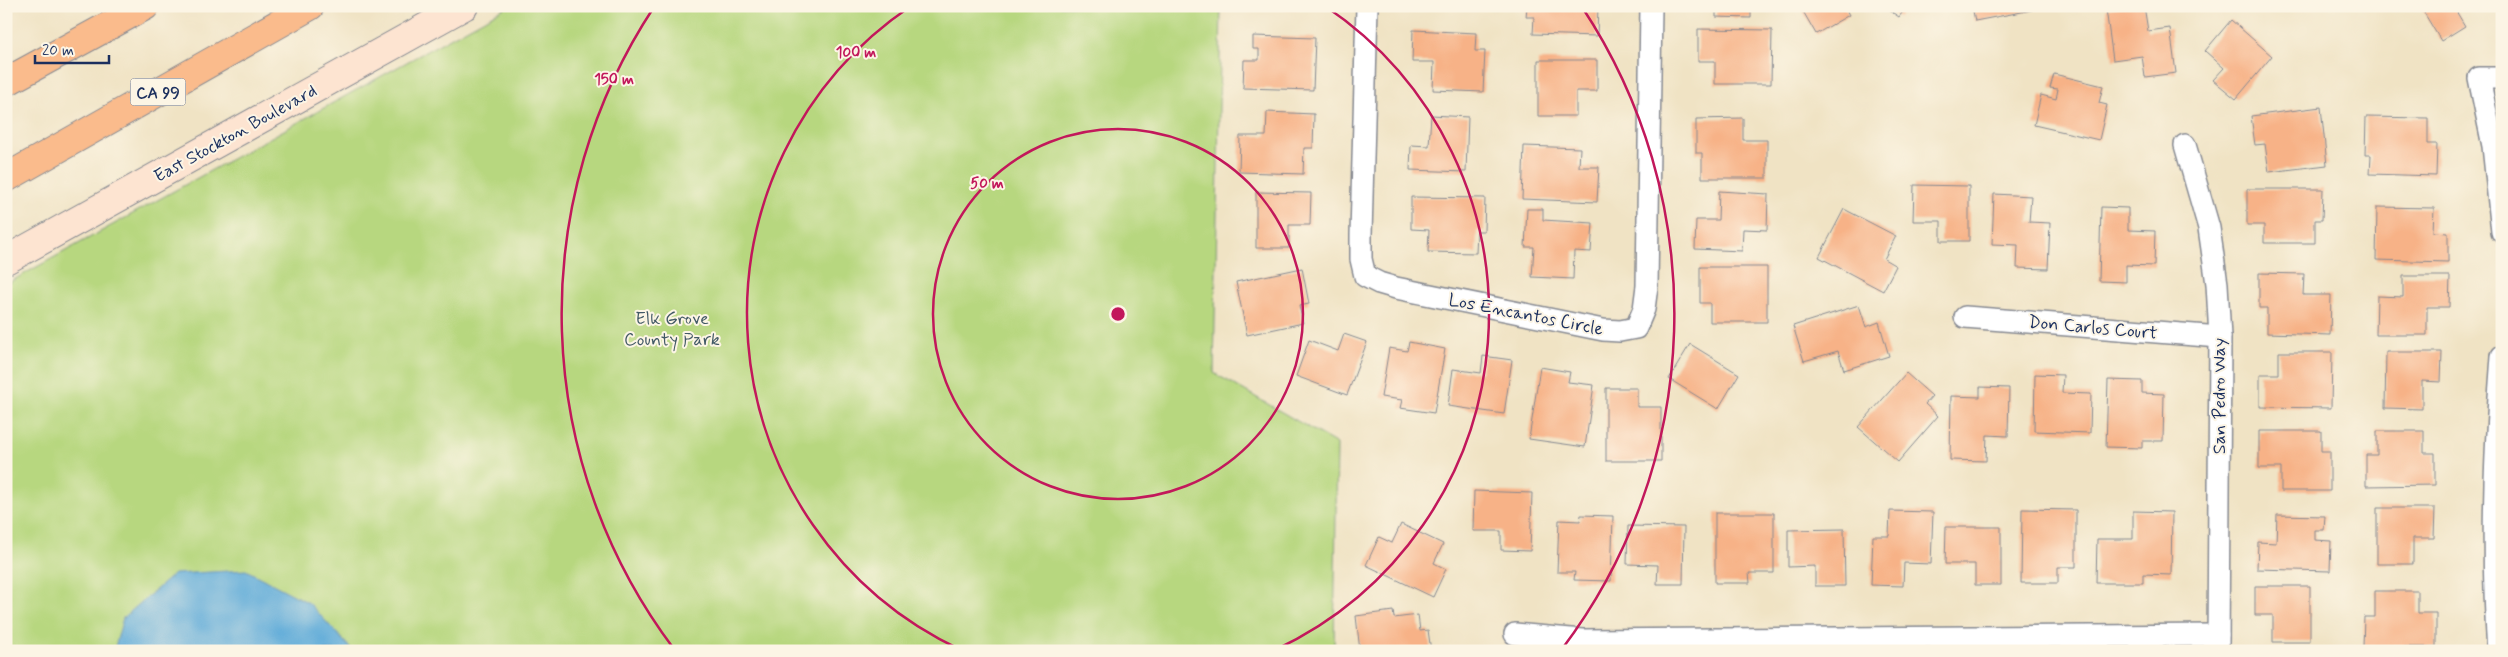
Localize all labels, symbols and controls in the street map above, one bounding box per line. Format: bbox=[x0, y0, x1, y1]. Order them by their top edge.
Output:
scale bar bbox=[35, 32, 109, 64]
text: 20 m bbox=[42, 41, 74, 61]
text: 100 m bbox=[836, 43, 876, 63]
text: 150 m bbox=[594, 70, 634, 90]
road number: CA 99 bbox=[130, 78, 186, 105]
street label: East Stockton Boulevard bbox=[150, 79, 321, 189]
text: 50 m bbox=[970, 174, 1004, 194]
street label: Los Encantos Circle bbox=[1446, 288, 1605, 342]
centre of rings bbox=[1109, 305, 1127, 323]
park label: Elk Grove County Park bbox=[624, 307, 720, 352]
street label: Don Carlos Court bbox=[2027, 310, 2159, 346]
street label: San Pedro Way bbox=[2208, 338, 2232, 454]

